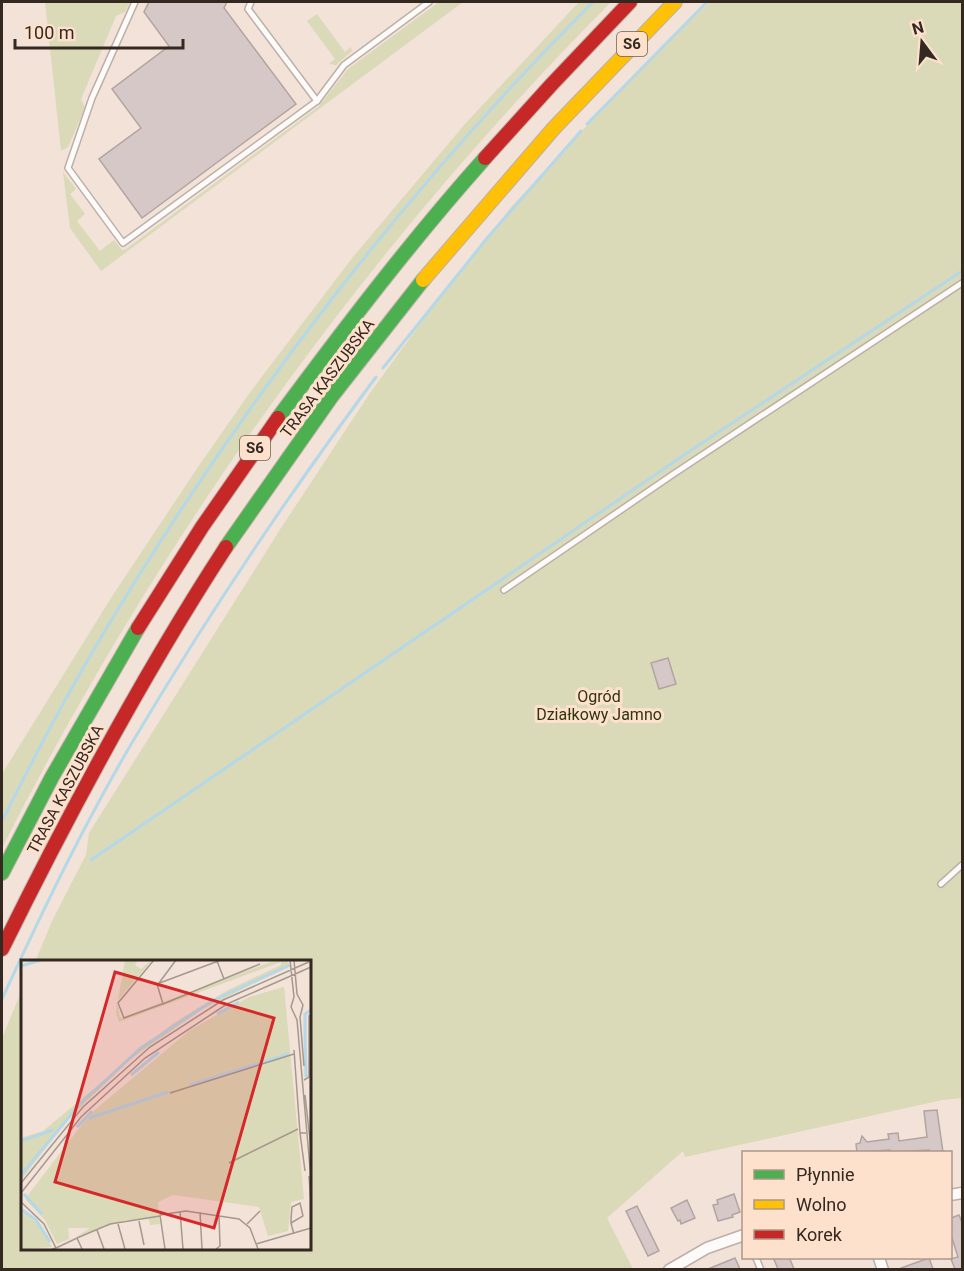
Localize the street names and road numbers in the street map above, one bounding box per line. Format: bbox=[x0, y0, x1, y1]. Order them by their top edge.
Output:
road number: S6 bbox=[617, 32, 647, 56]
street label: TRASA KASZUBSKA bbox=[277, 315, 379, 441]
road number: S6 bbox=[240, 436, 270, 460]
street label: TRASA KASZUBSKA bbox=[23, 721, 108, 857]

